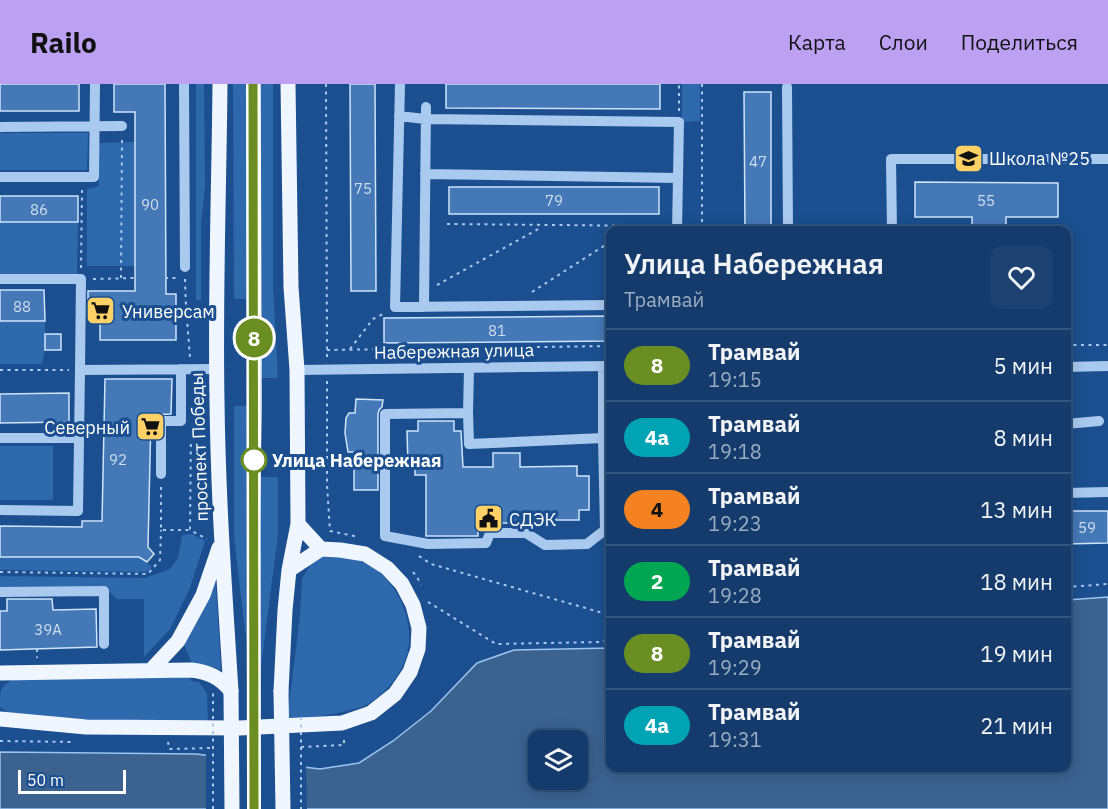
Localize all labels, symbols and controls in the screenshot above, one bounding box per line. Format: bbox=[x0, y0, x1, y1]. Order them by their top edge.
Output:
text: Railo bbox=[30, 24, 97, 61]
text: Карта bbox=[788, 28, 846, 56]
text: Слои bbox=[879, 28, 928, 56]
text: Поделиться bbox=[961, 28, 1078, 56]
school or university icon: Школа №25 bbox=[952, 142, 984, 174]
place label: Школа №25 bbox=[989, 147, 1090, 170]
house number: 47 bbox=[749, 152, 767, 171]
house number: 75 bbox=[354, 179, 372, 198]
house number: 79 bbox=[545, 191, 563, 210]
house number: 55 bbox=[977, 191, 995, 210]
house number: 90 bbox=[141, 195, 159, 214]
house number: 86 bbox=[30, 200, 48, 219]
text: Улица Набережная bbox=[624, 245, 884, 282]
button: heart bbox=[990, 246, 1053, 309]
text: Трамвай bbox=[624, 286, 704, 313]
supermarket icon: Универсам bbox=[85, 295, 117, 327]
house number: 88 bbox=[13, 297, 31, 316]
place label: Универсам bbox=[122, 300, 215, 323]
line badge: 8 bbox=[234, 318, 274, 358]
house number: 81 bbox=[488, 321, 506, 340]
text: 8 bbox=[248, 324, 260, 352]
text: Трамвай bbox=[708, 337, 800, 366]
street label: Набережная улица bbox=[374, 338, 535, 364]
text: 8 bbox=[651, 351, 663, 379]
text: 5 мин bbox=[993, 351, 1053, 380]
text: 19:15 bbox=[708, 366, 762, 393]
street label: проспект Победы bbox=[185, 372, 213, 522]
text: Трамвай bbox=[708, 409, 800, 438]
supermarket icon: Северный bbox=[135, 411, 167, 443]
place label: Северный bbox=[44, 416, 130, 439]
text: 4а bbox=[645, 423, 669, 451]
text: 8 мин bbox=[993, 423, 1053, 452]
text: 19:18 bbox=[708, 438, 762, 465]
marker: Улица Набережная bbox=[241, 447, 267, 473]
place label: Улица Набережная bbox=[272, 449, 442, 472]
house number: 92 bbox=[109, 450, 127, 469]
text: Трамвай bbox=[708, 481, 800, 510]
text: 4 bbox=[651, 495, 663, 523]
text: 13 мин bbox=[980, 495, 1053, 524]
public building icon: СДЭК bbox=[472, 503, 504, 535]
place label: СДЭК bbox=[509, 508, 557, 531]
text: 19:23 bbox=[708, 510, 762, 537]
house number: 59 bbox=[1078, 518, 1096, 537]
text: Трамвай bbox=[708, 553, 800, 582]
text: 2 bbox=[651, 567, 663, 595]
text: 18 мин bbox=[980, 567, 1053, 596]
text: 19:28 bbox=[708, 582, 762, 609]
house number: 39А bbox=[34, 620, 62, 639]
text: Трамвай bbox=[708, 625, 800, 654]
text: 8 bbox=[651, 639, 663, 667]
text: 19 мин bbox=[980, 639, 1053, 668]
text: 19:29 bbox=[708, 654, 762, 681]
text: Трамвай bbox=[708, 697, 800, 726]
text: 4а bbox=[645, 711, 669, 739]
text: 21 мин bbox=[980, 711, 1053, 740]
text: 19:31 bbox=[708, 726, 762, 753]
map controls bbox=[528, 730, 588, 790]
button: layers bbox=[528, 730, 588, 790]
scale bar bbox=[18, 767, 126, 794]
text: 50 m bbox=[27, 770, 64, 790]

